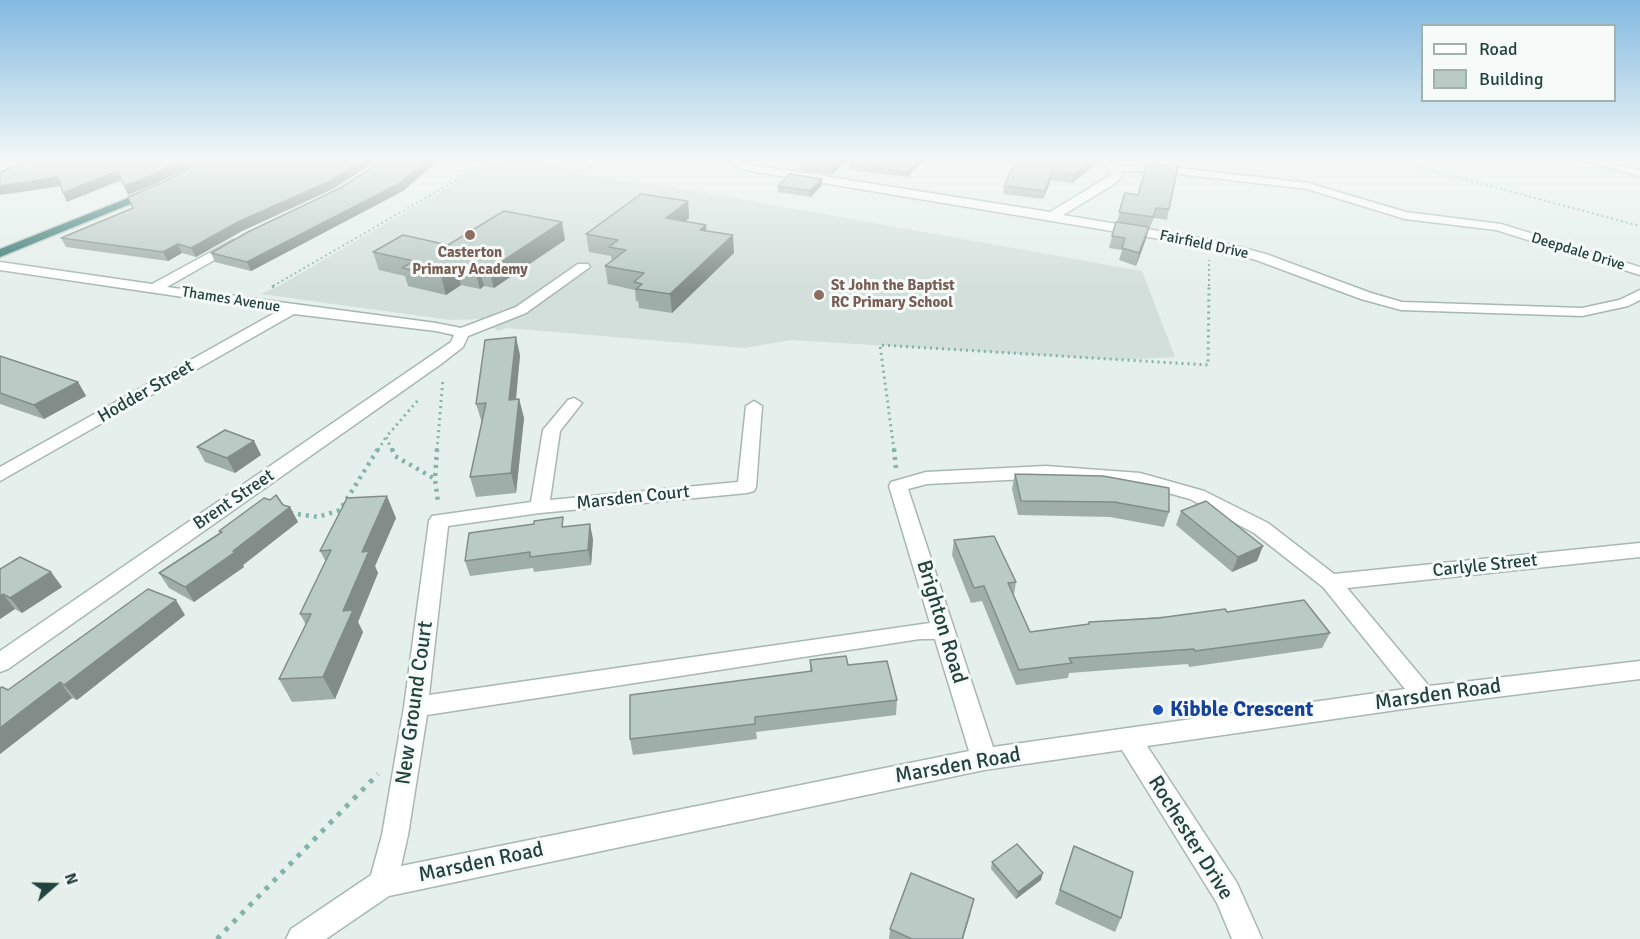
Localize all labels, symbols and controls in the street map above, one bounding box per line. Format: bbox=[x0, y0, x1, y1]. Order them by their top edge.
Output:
legend bbox=[1421, 24, 1616, 102]
text: Road bbox=[1479, 38, 1518, 60]
text: Building bbox=[1479, 68, 1543, 90]
street label: Fairfield Drive bbox=[1158, 227, 1250, 263]
marker: Casterton Primary Academy bbox=[463, 228, 477, 242]
street label: Deepdale Drive bbox=[1529, 229, 1627, 275]
place label: Casterton Primary Academy bbox=[412, 244, 528, 279]
place label: St John the Baptist RC Primary School bbox=[831, 277, 955, 312]
street label: Thames Avenue bbox=[181, 283, 281, 317]
marker: St John the Baptist RC Primary School bbox=[812, 288, 826, 302]
street label: Hodder Street bbox=[94, 356, 198, 428]
street label: Brent Street bbox=[189, 465, 279, 535]
street label: Marsden Court bbox=[575, 481, 691, 515]
street label: Carlyle Street bbox=[1432, 550, 1538, 582]
street label: Brighton Road bbox=[910, 557, 972, 687]
street label: New Ground Court bbox=[391, 619, 439, 787]
street label: Marsden Road bbox=[1373, 674, 1503, 716]
place label: Kibble Crescent bbox=[1170, 697, 1313, 723]
marker: Kibble Crescent bbox=[1151, 703, 1165, 717]
street label: Marsden Road bbox=[893, 743, 1023, 789]
street label: Rochester Drive bbox=[1142, 771, 1238, 905]
street label: Marsden Road bbox=[416, 837, 546, 889]
north arrow bbox=[24, 855, 84, 915]
text: N bbox=[60, 870, 82, 887]

